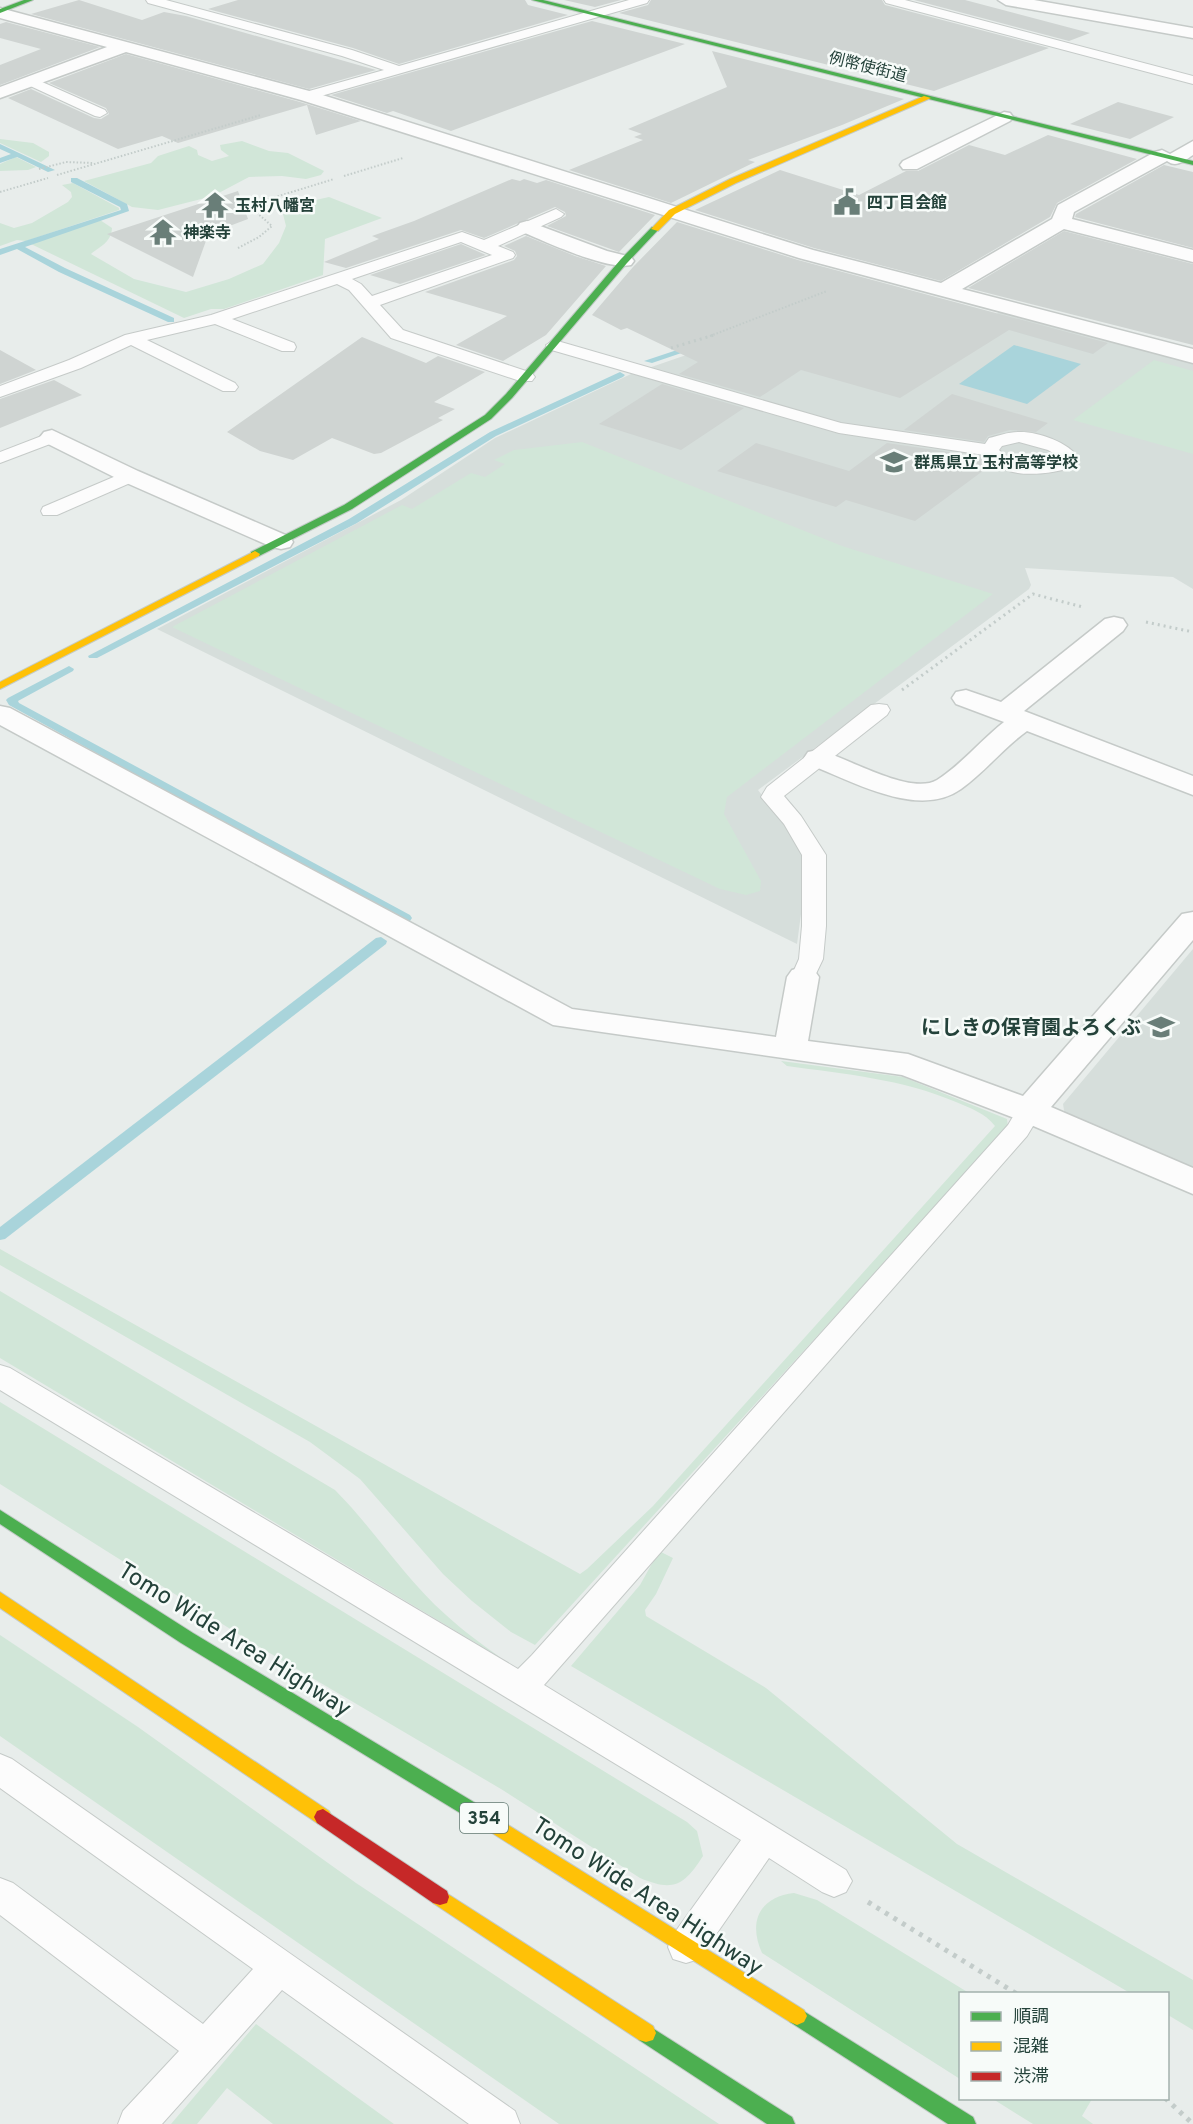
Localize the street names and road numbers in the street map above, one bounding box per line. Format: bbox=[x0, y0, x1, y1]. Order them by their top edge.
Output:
street label: 例幣使街道 bbox=[826, 49, 909, 87]
street label: Tomo Wide Area Highway bbox=[112, 1557, 356, 1725]
road number: 354 bbox=[460, 1803, 508, 1833]
street label: Tomo Wide Area Highway bbox=[526, 1812, 768, 1984]

